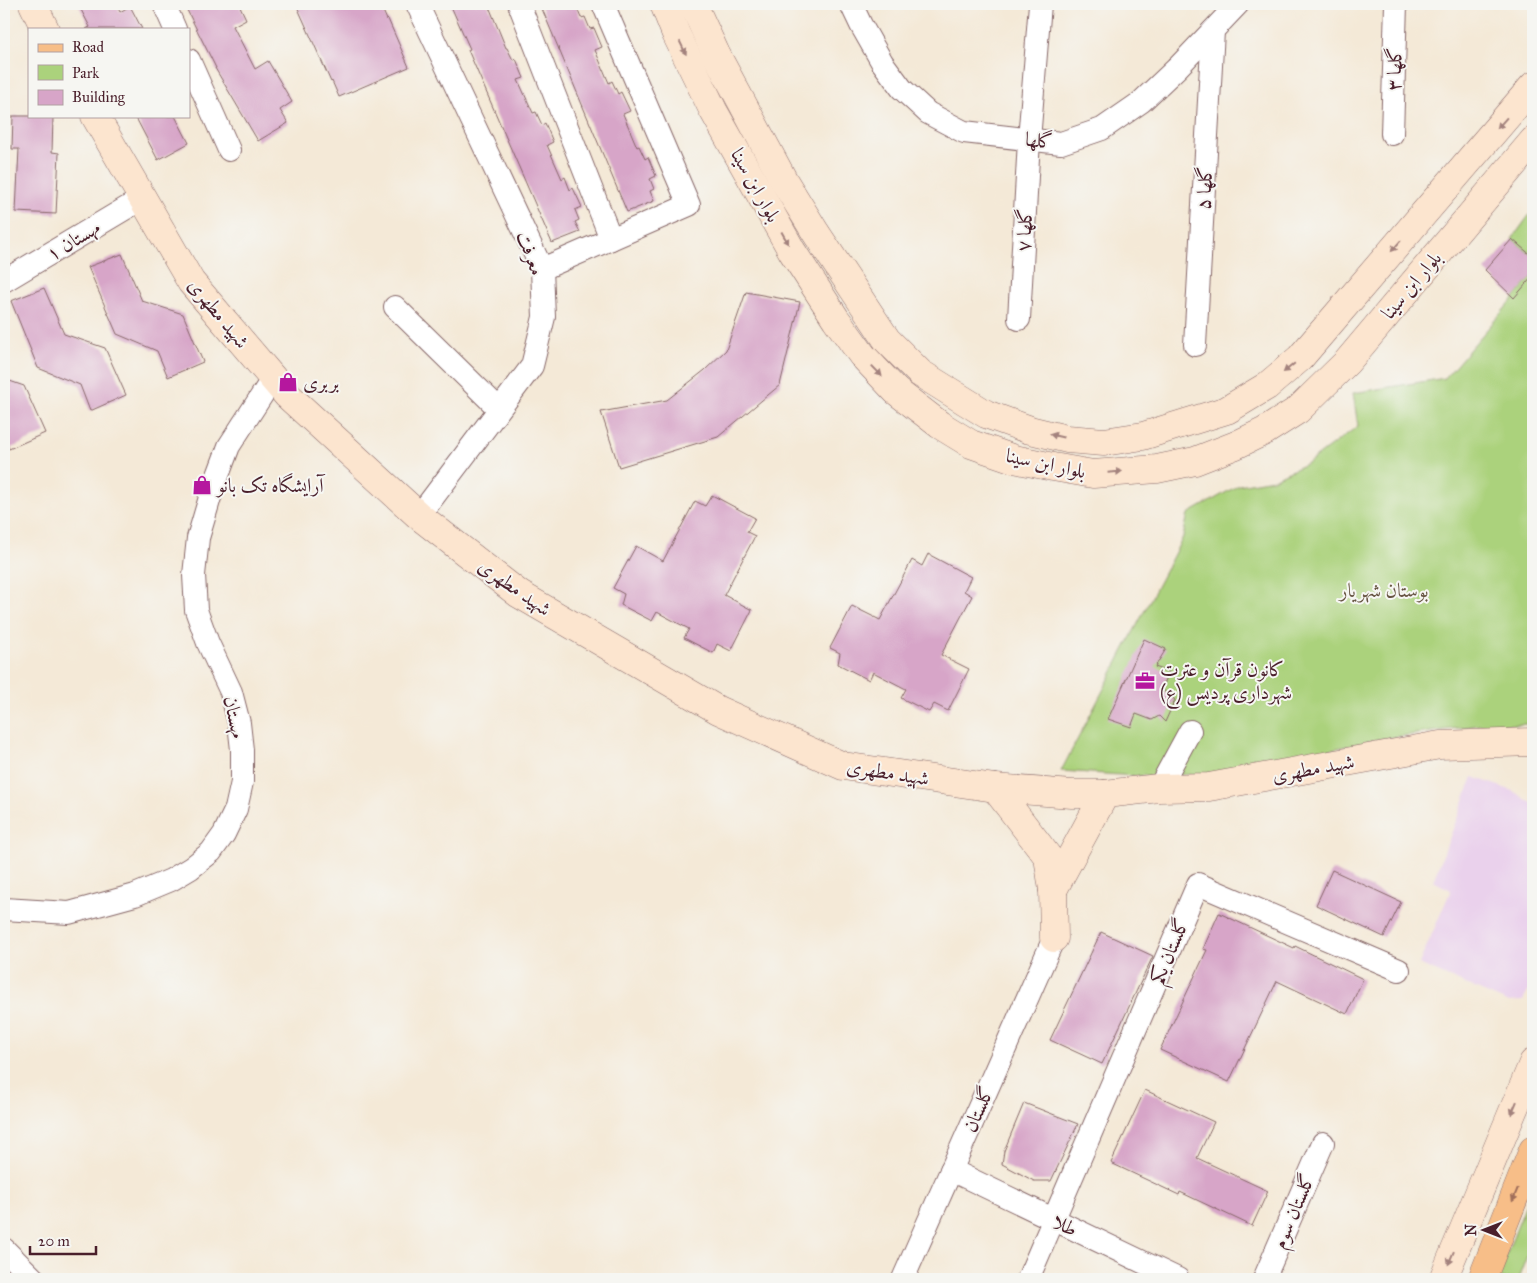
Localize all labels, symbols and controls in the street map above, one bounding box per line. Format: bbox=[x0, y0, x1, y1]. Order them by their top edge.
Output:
legend bbox=[28, 28, 190, 118]
text: Road bbox=[72, 38, 104, 56]
one-way arrow bbox=[679, 41, 687, 56]
street label: گلها ۳ bbox=[1381, 47, 1407, 91]
text: Park bbox=[72, 64, 99, 82]
text: Building bbox=[72, 88, 126, 106]
one-way arrow bbox=[1496, 116, 1507, 129]
street label: گلها bbox=[1024, 127, 1054, 153]
street label: بلوار ابن سینا bbox=[725, 144, 786, 227]
street label: گلها ۵ bbox=[1191, 165, 1217, 211]
street label: گلها ۷ bbox=[1011, 207, 1037, 253]
street label: مهستان ۱ bbox=[42, 214, 105, 266]
street label: معرفت bbox=[511, 228, 550, 279]
one-way arrow bbox=[781, 230, 789, 245]
one-way arrow bbox=[1390, 240, 1402, 252]
street label: بلوار ابن سینا bbox=[1376, 246, 1447, 324]
street label: شهید مطهری bbox=[183, 273, 255, 354]
one-way arrow bbox=[1282, 362, 1295, 373]
one-way arrow bbox=[871, 365, 883, 377]
place label: بربری bbox=[303, 370, 339, 394]
shop icon: بربری bbox=[277, 371, 299, 393]
one-way arrow bbox=[1049, 432, 1064, 440]
street label: بلوار ابن سینا bbox=[1004, 443, 1088, 484]
one-way arrow bbox=[1107, 468, 1123, 476]
place label: آرایشگاه تک بانو bbox=[215, 472, 326, 498]
shop icon: آرایشگاه تک بانو bbox=[191, 474, 213, 496]
street label: شهید مطهری bbox=[473, 553, 556, 622]
park label: بوستان شهریار bbox=[1337, 578, 1429, 603]
place label: کانون قرآن و عترت (ع) شهرداری پردیس bbox=[1160, 657, 1292, 710]
office icon: کانون قرآن و عترت (ع) شهرداری پردیس bbox=[1134, 670, 1156, 692]
street label: مهستان bbox=[218, 694, 251, 741]
street label: شهید مطهری bbox=[1270, 749, 1356, 788]
street label: شهید مطهری bbox=[845, 754, 931, 791]
street label: گلستان یکم bbox=[1144, 914, 1200, 991]
street label: گلستان bbox=[957, 1082, 999, 1136]
one-way arrow bbox=[1510, 1101, 1518, 1115]
street label: گلستان سوم bbox=[1266, 1170, 1325, 1255]
one-way arrow bbox=[1511, 1188, 1519, 1203]
north arrow bbox=[1460, 1206, 1510, 1256]
street label: طلا bbox=[1048, 1209, 1082, 1241]
scale bar bbox=[30, 1223, 96, 1255]
text: N bbox=[1463, 1224, 1480, 1236]
text: 20 m bbox=[38, 1232, 70, 1250]
one-way arrow bbox=[1447, 1251, 1455, 1265]

